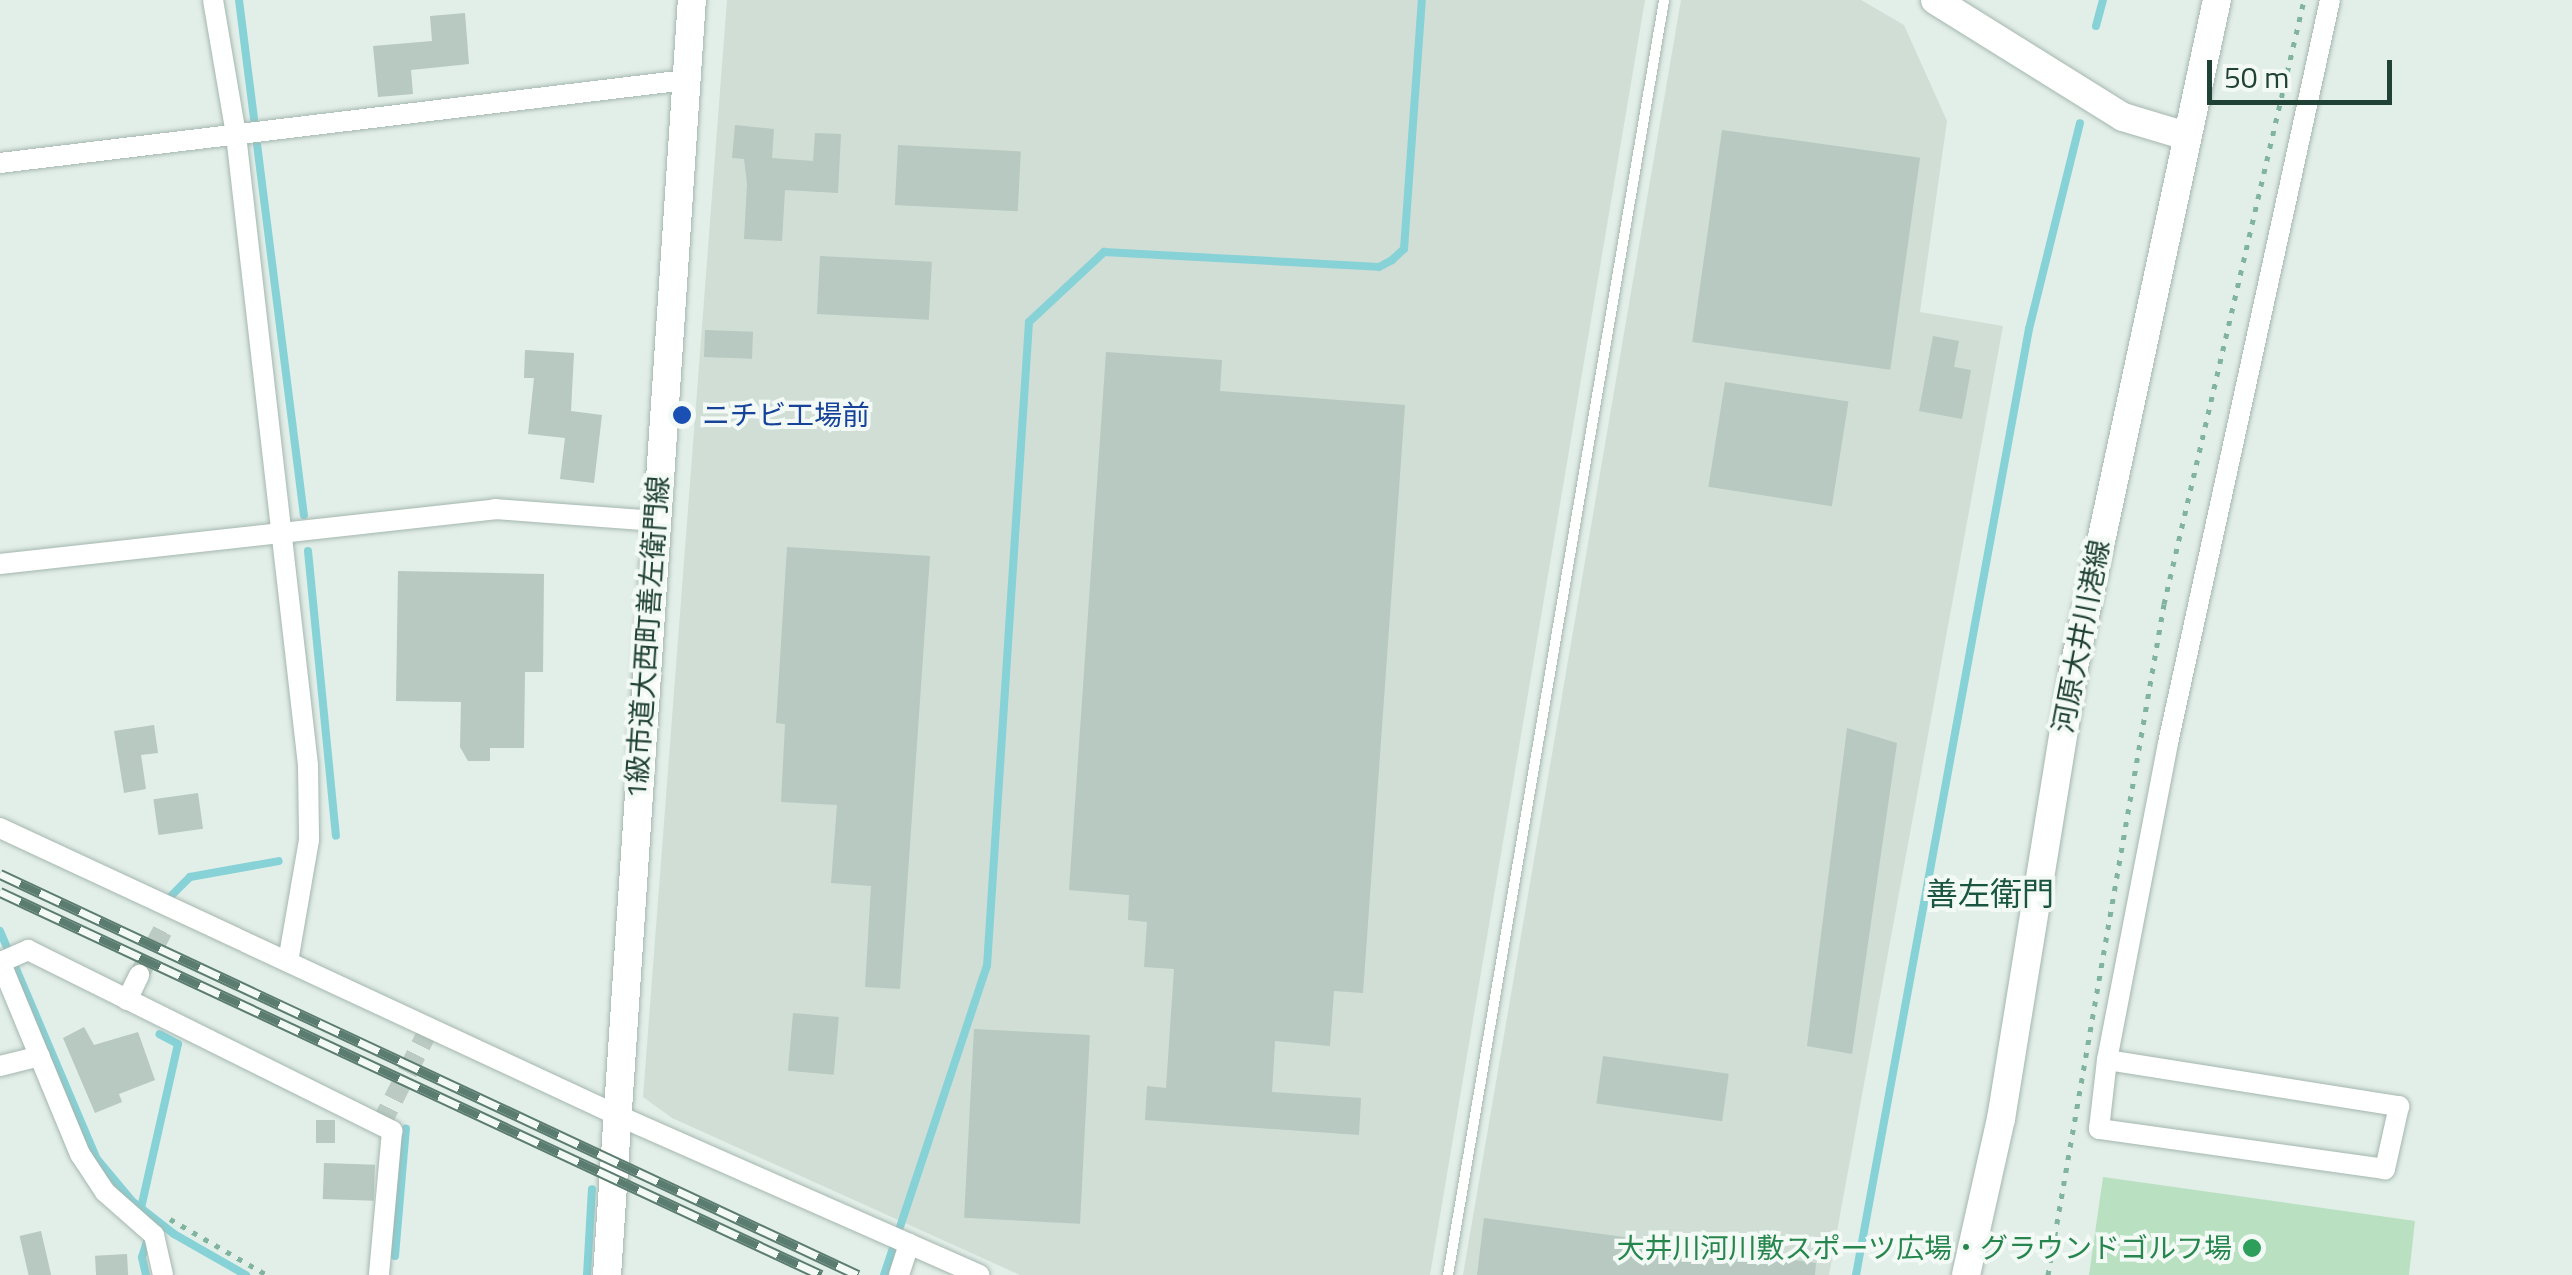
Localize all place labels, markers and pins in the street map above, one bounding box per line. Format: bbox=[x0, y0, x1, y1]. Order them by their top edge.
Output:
place label: ニチビ工場前 bbox=[702, 398, 870, 432]
marker: ニチビ工場前 bbox=[671, 404, 693, 426]
place label: 大井川河川敷スポーツ広場・グラウンドゴルフ場 bbox=[1616, 1231, 2232, 1265]
marker: 大井川河川敷スポーツ広場・グラウンドゴルフ場 bbox=[2241, 1237, 2263, 1259]

